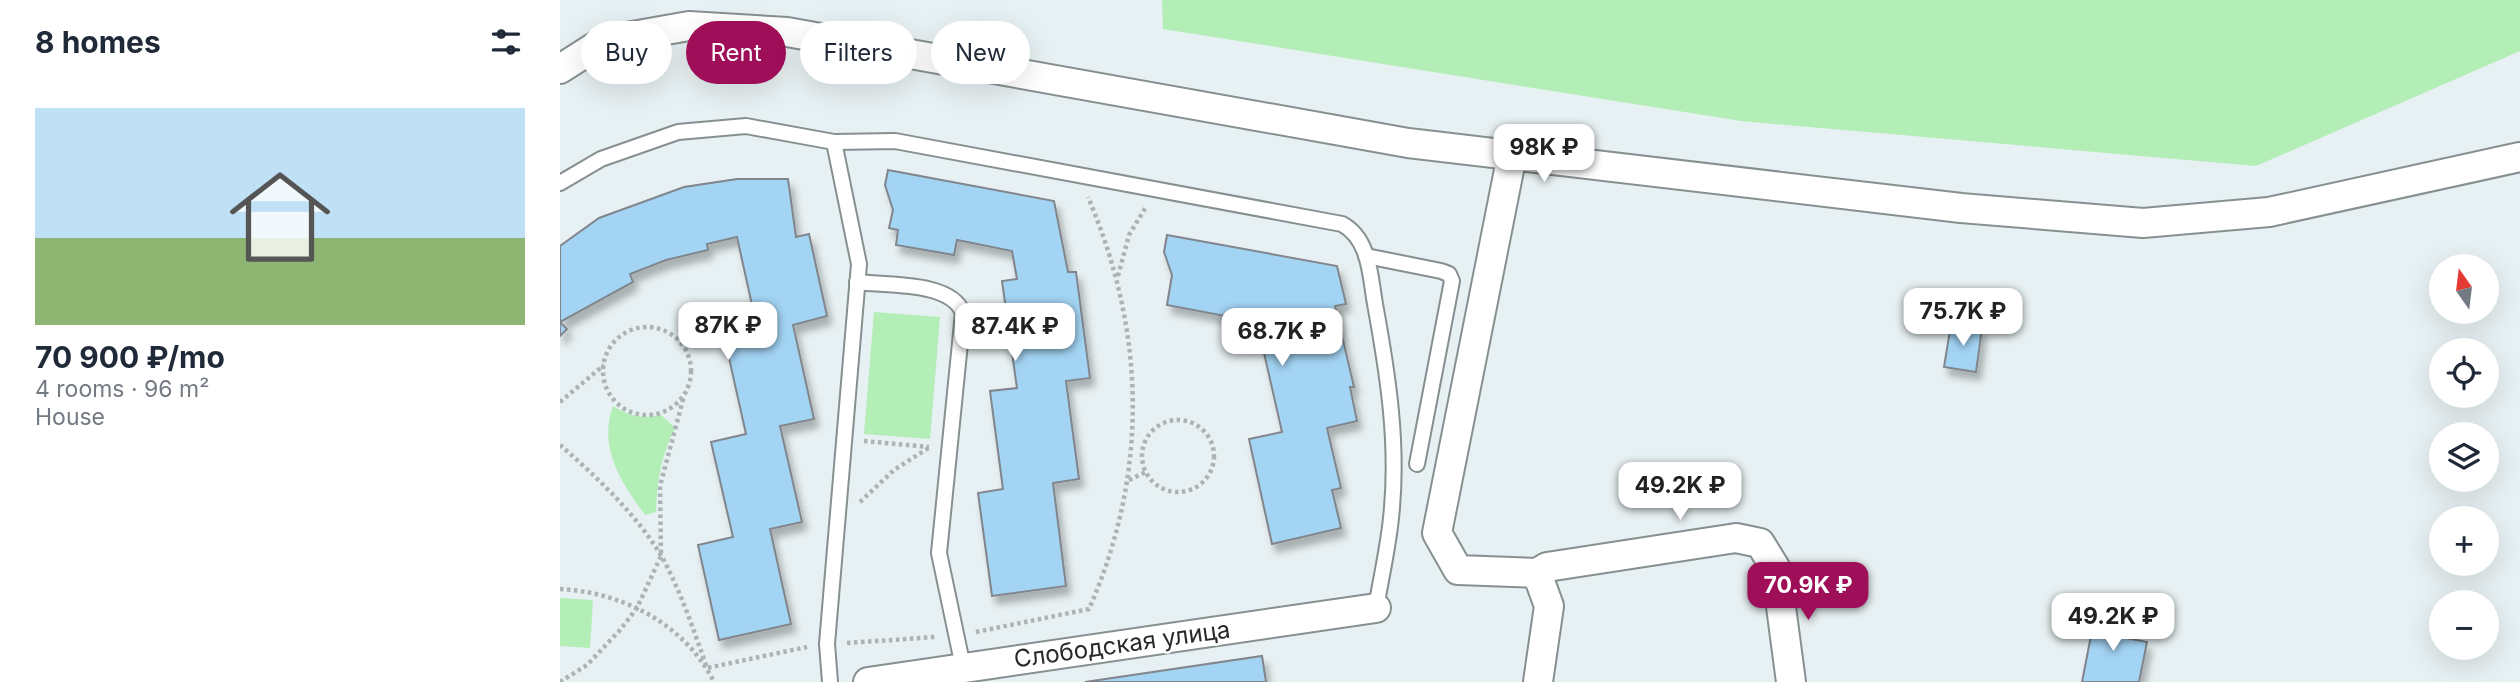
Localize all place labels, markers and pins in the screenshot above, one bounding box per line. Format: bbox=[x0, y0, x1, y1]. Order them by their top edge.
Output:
pin: 98K ₽ bbox=[1495, 124, 1593, 184]
pin: 75.7K ₽ bbox=[1898, 288, 2028, 348]
pin: 87K ₽ bbox=[679, 302, 777, 362]
pin: 87.4K ₽ bbox=[950, 304, 1080, 363]
pin: 68.7K ₽ bbox=[1217, 308, 1347, 368]
pin: 49.2K ₽ bbox=[1615, 462, 1745, 522]
pin: 70.9K ₽ bbox=[1743, 562, 1873, 622]
pin: 49.2K ₽ bbox=[2048, 594, 2178, 653]

